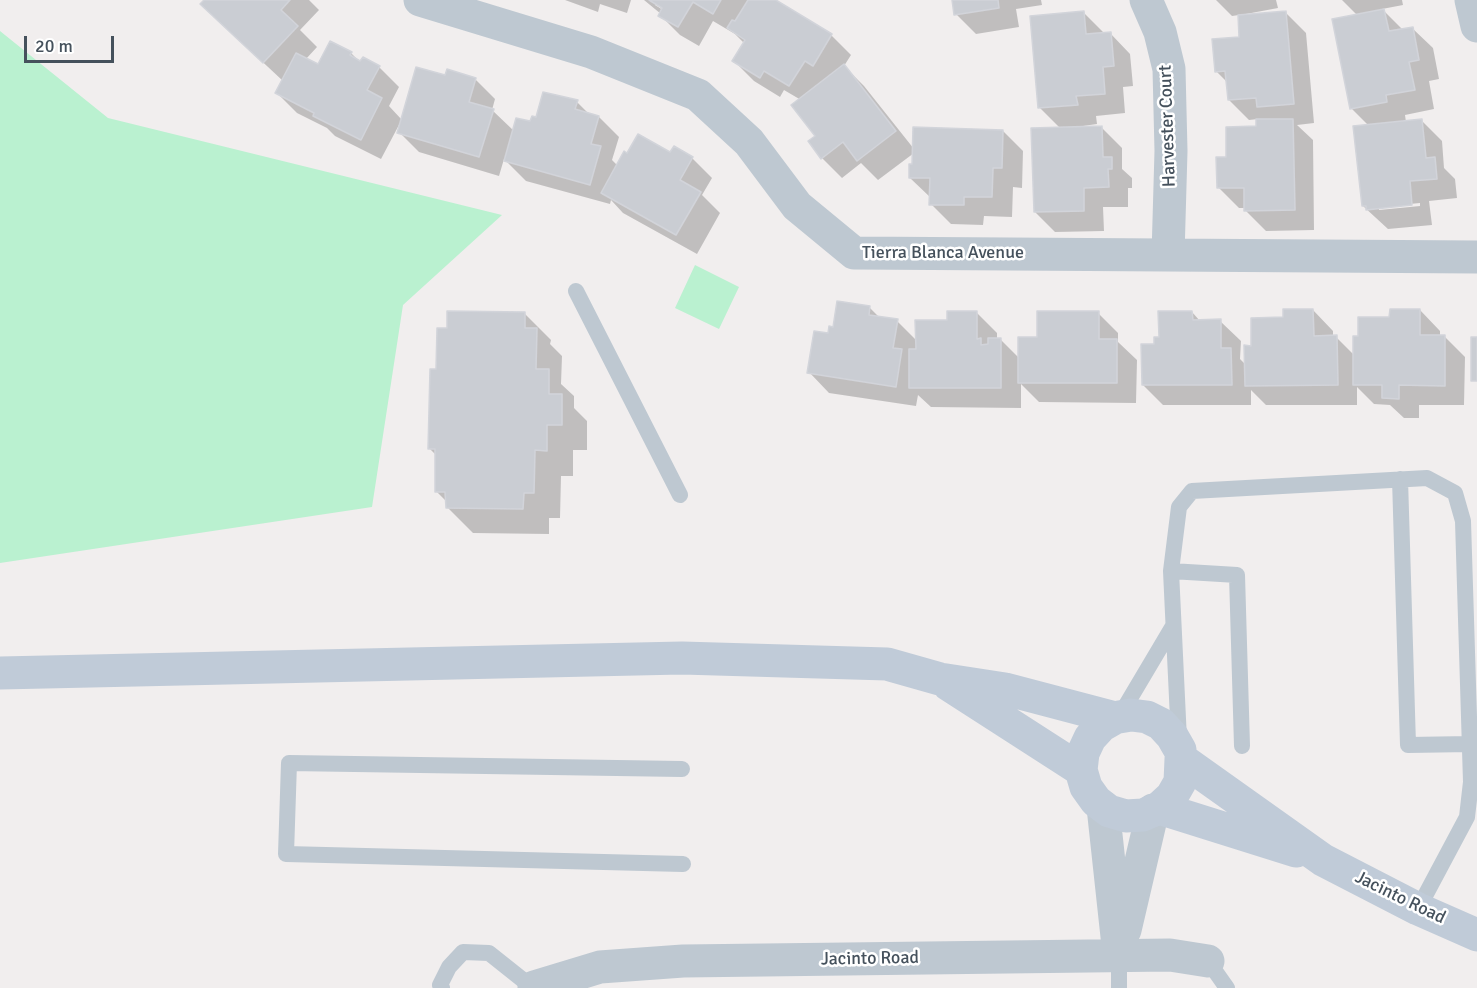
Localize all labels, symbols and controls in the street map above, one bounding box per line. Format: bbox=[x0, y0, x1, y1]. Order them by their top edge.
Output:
scale bar bbox=[27, 24, 117, 62]
text: 20 m bbox=[35, 35, 73, 57]
street label: Harvester Court bbox=[1155, 65, 1181, 187]
street label: Tierra Blanca Avenue bbox=[862, 242, 1024, 264]
street label: Jacinto Road bbox=[1351, 867, 1449, 929]
street label: Jacinto Road bbox=[821, 947, 919, 971]

